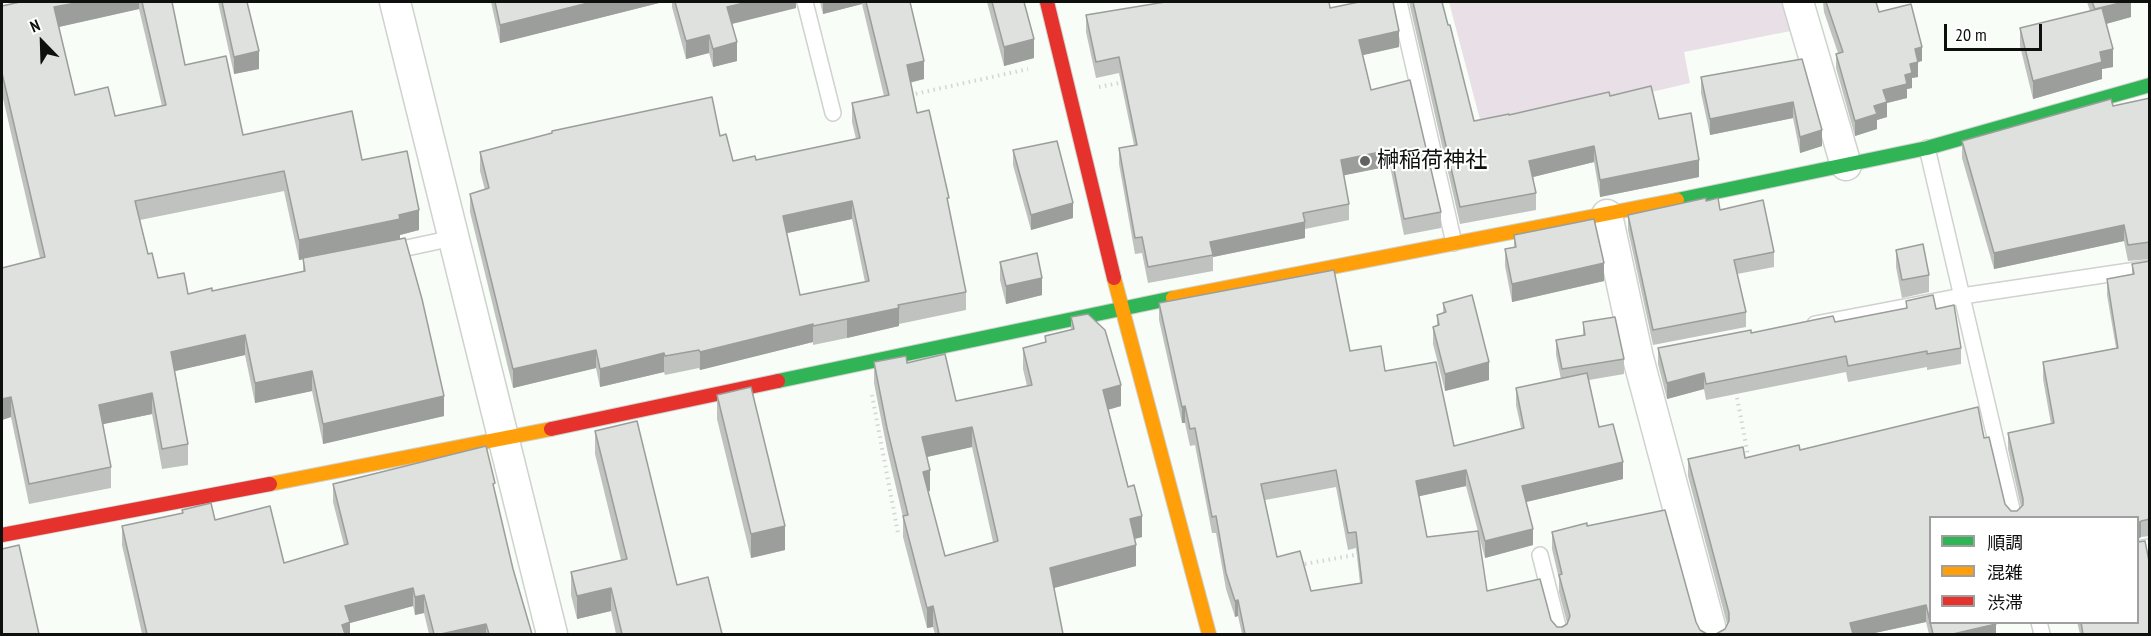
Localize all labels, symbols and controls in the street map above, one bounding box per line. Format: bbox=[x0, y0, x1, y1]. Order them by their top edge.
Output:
north arrow bbox=[12, 12, 72, 72]
scale bar bbox=[1947, 12, 2044, 50]
text: N bbox=[27, 15, 43, 36]
text: 20 m bbox=[1955, 23, 1987, 46]
place label: 榊稲荷神社 bbox=[1377, 148, 1487, 174]
marker: 榊稲荷神社 bbox=[1358, 154, 1372, 168]
legend bbox=[1929, 516, 2139, 624]
text: 順調 bbox=[1987, 531, 2023, 554]
text: 混雑 bbox=[1987, 561, 2023, 584]
text: 渋滞 bbox=[1987, 591, 2023, 614]

